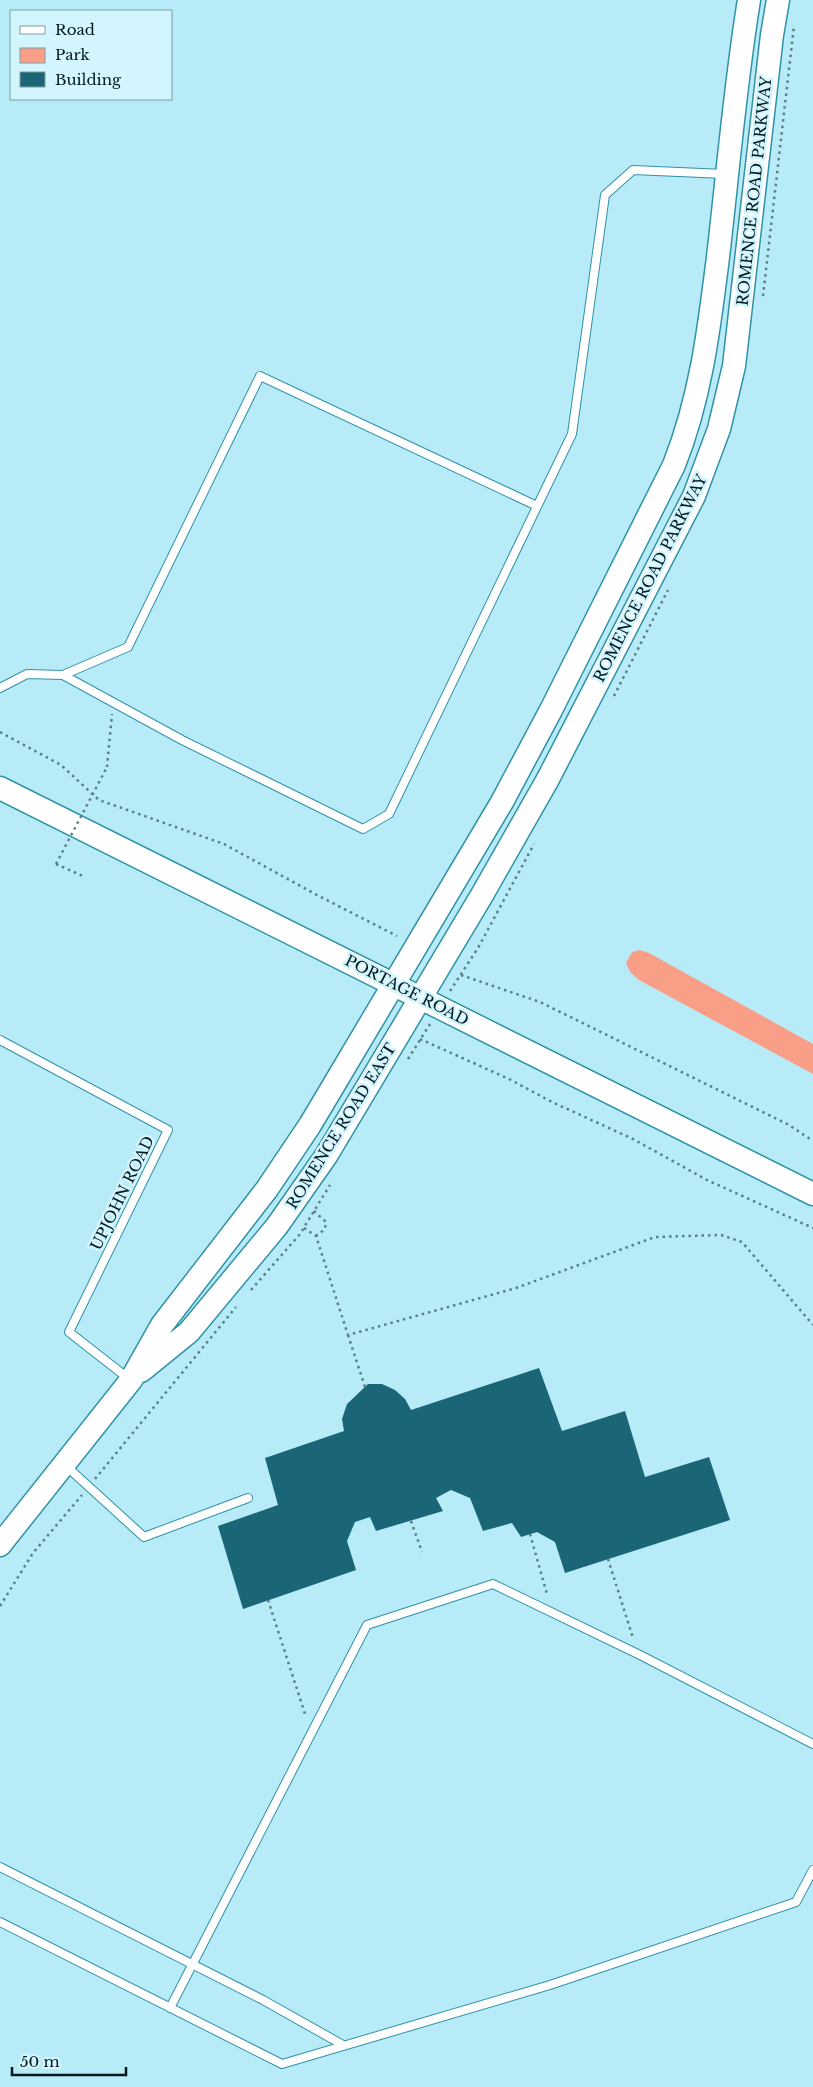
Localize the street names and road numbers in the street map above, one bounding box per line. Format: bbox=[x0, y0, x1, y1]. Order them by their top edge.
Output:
street label: ROMENCE ROAD PARKWAY bbox=[733, 74, 776, 307]
street label: ROMENCE ROAD PARKWAY bbox=[589, 470, 711, 685]
street label: PORTAGE ROAD bbox=[342, 951, 472, 1029]
street label: ROMENCE ROAD EAST bbox=[282, 1040, 400, 1212]
street label: UPJOHN ROAD bbox=[86, 1133, 158, 1253]

